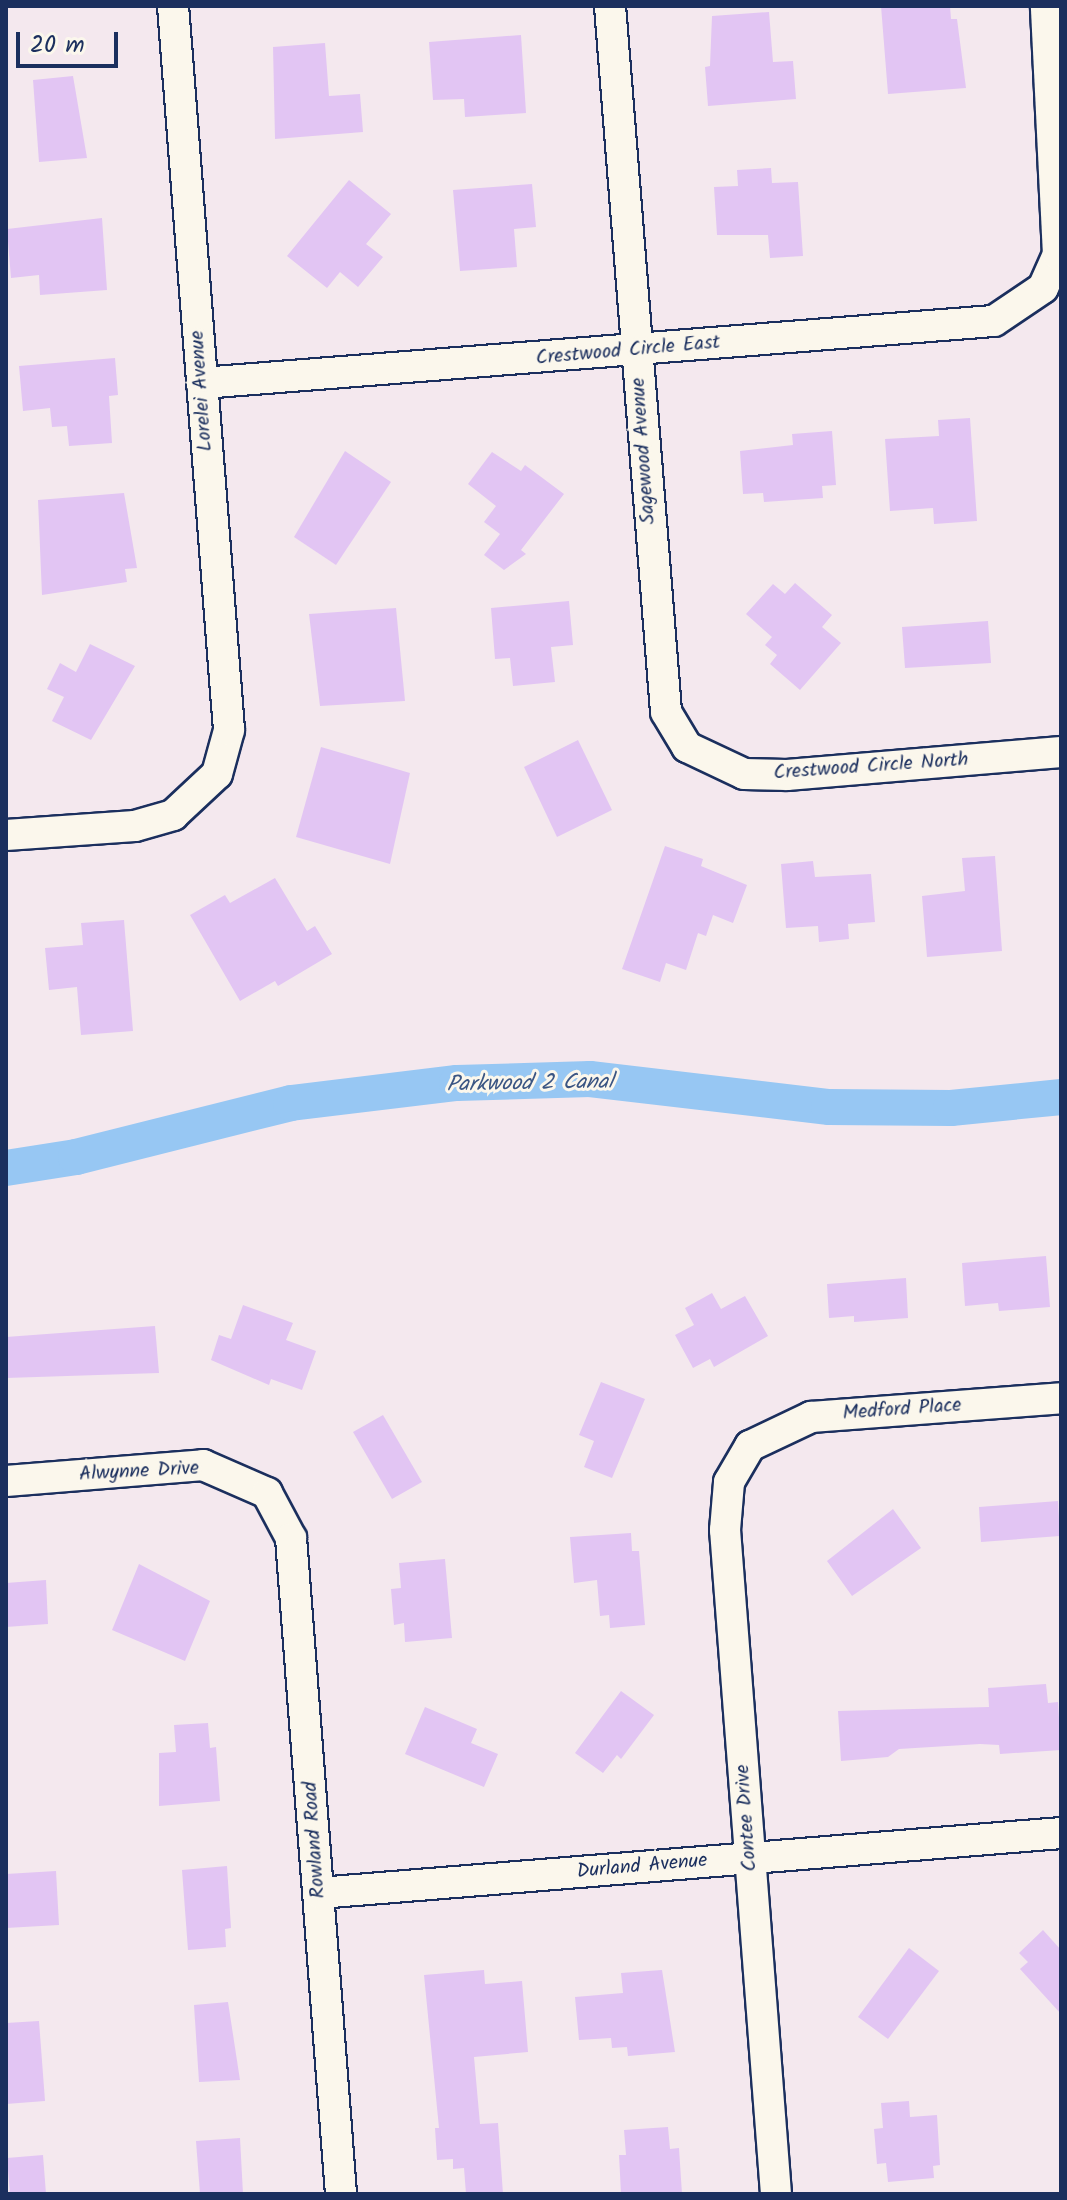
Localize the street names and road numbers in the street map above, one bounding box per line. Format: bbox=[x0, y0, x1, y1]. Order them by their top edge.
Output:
street label: Lorelei Avenue bbox=[186, 330, 218, 452]
street label: Crestwood Circle East bbox=[535, 331, 721, 371]
street label: Sagewood Avenue bbox=[627, 377, 661, 525]
street label: Crestwood Circle North bbox=[773, 748, 969, 786]
street label: Medford Place bbox=[842, 1394, 962, 1426]
street label: Alwynne Drive bbox=[78, 1457, 200, 1487]
street label: Contee Drive bbox=[731, 1764, 763, 1872]
street label: Rowland Road bbox=[299, 1781, 331, 1899]
street label: Durland Avenue bbox=[576, 1849, 708, 1885]

